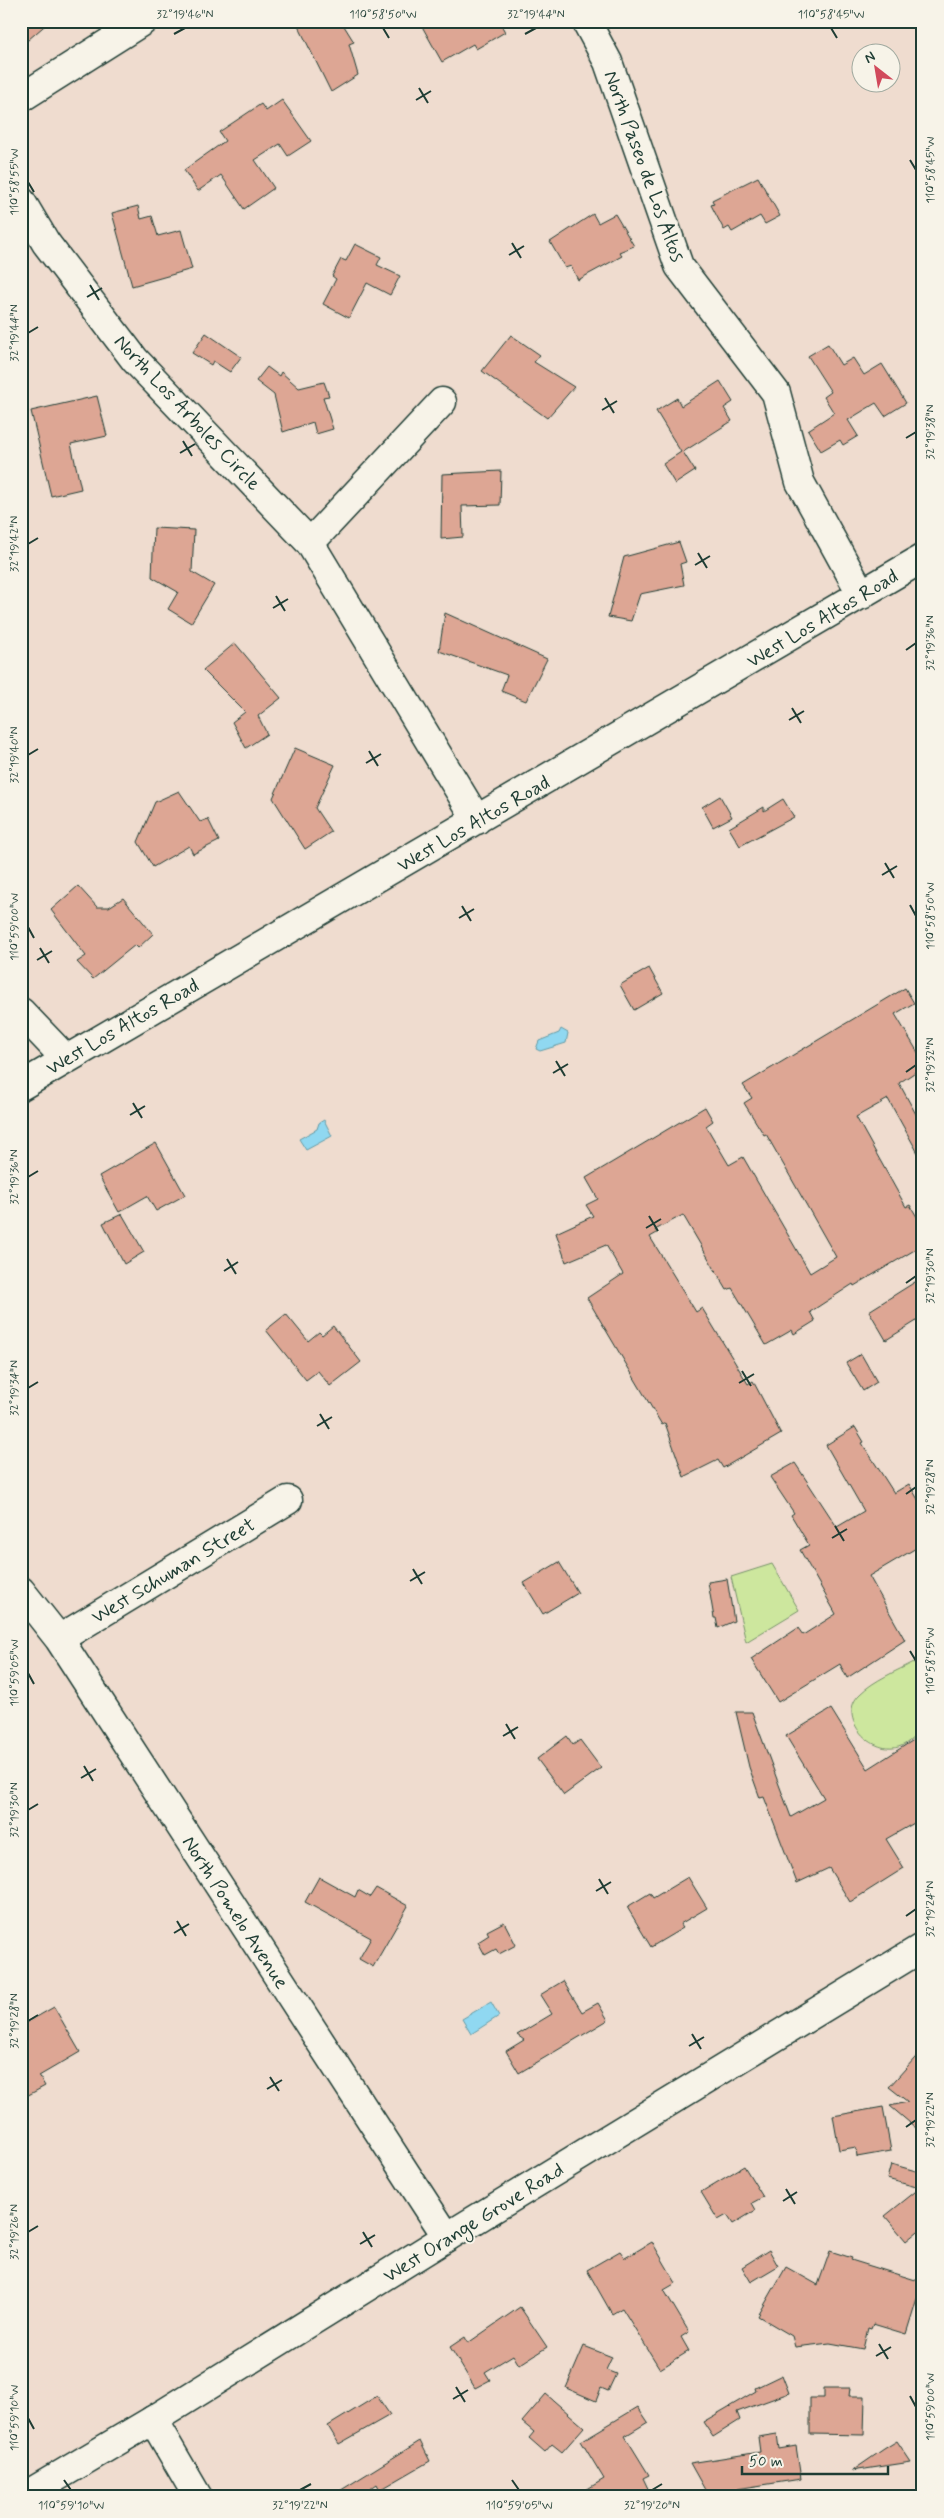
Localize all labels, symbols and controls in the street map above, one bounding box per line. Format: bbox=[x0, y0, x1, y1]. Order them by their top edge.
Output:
text: 32°19'46"N bbox=[157, 7, 213, 23]
text: 110°58'50"W bbox=[349, 7, 417, 23]
text: 32°19'44"N bbox=[507, 7, 565, 23]
text: 110°58'45"W bbox=[798, 7, 864, 23]
north arrow bbox=[852, 42, 902, 92]
text: N bbox=[861, 48, 878, 68]
street label: North Paseo de Los Altos bbox=[596, 67, 691, 266]
text: 110°58'45"W bbox=[923, 137, 939, 203]
text: 110°58'55"W bbox=[7, 148, 23, 215]
text: 32°19'44"N bbox=[7, 304, 23, 362]
street label: North Los Arboles Circle bbox=[107, 329, 266, 497]
text: 32°19'38"N bbox=[923, 404, 939, 460]
text: 32°19'42"N bbox=[7, 516, 23, 572]
street label: West Los Altos Road bbox=[742, 563, 904, 675]
text: 32°19'36"N bbox=[923, 615, 939, 671]
text: 32°19'40"N bbox=[7, 726, 23, 784]
street label: West Los Altos Road bbox=[392, 770, 555, 879]
text: 110°58'50"W bbox=[923, 882, 939, 950]
text: 110°59'00"W bbox=[7, 893, 23, 961]
street label: West Los Altos Road bbox=[41, 973, 204, 1082]
text: 32°19'32"N bbox=[923, 1037, 939, 1093]
text: 32°19'36"N bbox=[7, 1149, 23, 1205]
text: 32°19'30"N bbox=[923, 1248, 939, 1304]
text: 32°19'34"N bbox=[7, 1360, 23, 1416]
text: 32°19'28"N bbox=[923, 1459, 939, 1515]
street label: West Schuman Street bbox=[87, 1512, 261, 1631]
text: 110°58'55"W bbox=[923, 1627, 939, 1694]
text: 110°59'05"W bbox=[7, 1639, 23, 1707]
text: 32°19'30"N bbox=[7, 1782, 23, 1838]
street label: North Pomelo Avenue bbox=[175, 1831, 295, 1995]
text: 32°19'24"N bbox=[923, 1881, 939, 1937]
text: 32°19'28"N bbox=[7, 1993, 23, 2049]
text: 32°19'22"N bbox=[923, 2092, 939, 2148]
street label: West Orange Grove Road bbox=[378, 2157, 570, 2291]
text: 32°19'26"N bbox=[7, 2204, 23, 2260]
text: 110°59'00"W bbox=[923, 2373, 939, 2441]
text: 110°59'10"W bbox=[7, 2385, 23, 2451]
scale bar bbox=[742, 2443, 888, 2475]
text: 50 m bbox=[749, 2452, 783, 2472]
text: 110°59'10"W bbox=[38, 2498, 104, 2514]
text: 32°19'22"N bbox=[272, 2498, 328, 2514]
text: 110°59'05"W bbox=[485, 2498, 553, 2514]
text: 32°19'20"N bbox=[624, 2498, 680, 2514]

